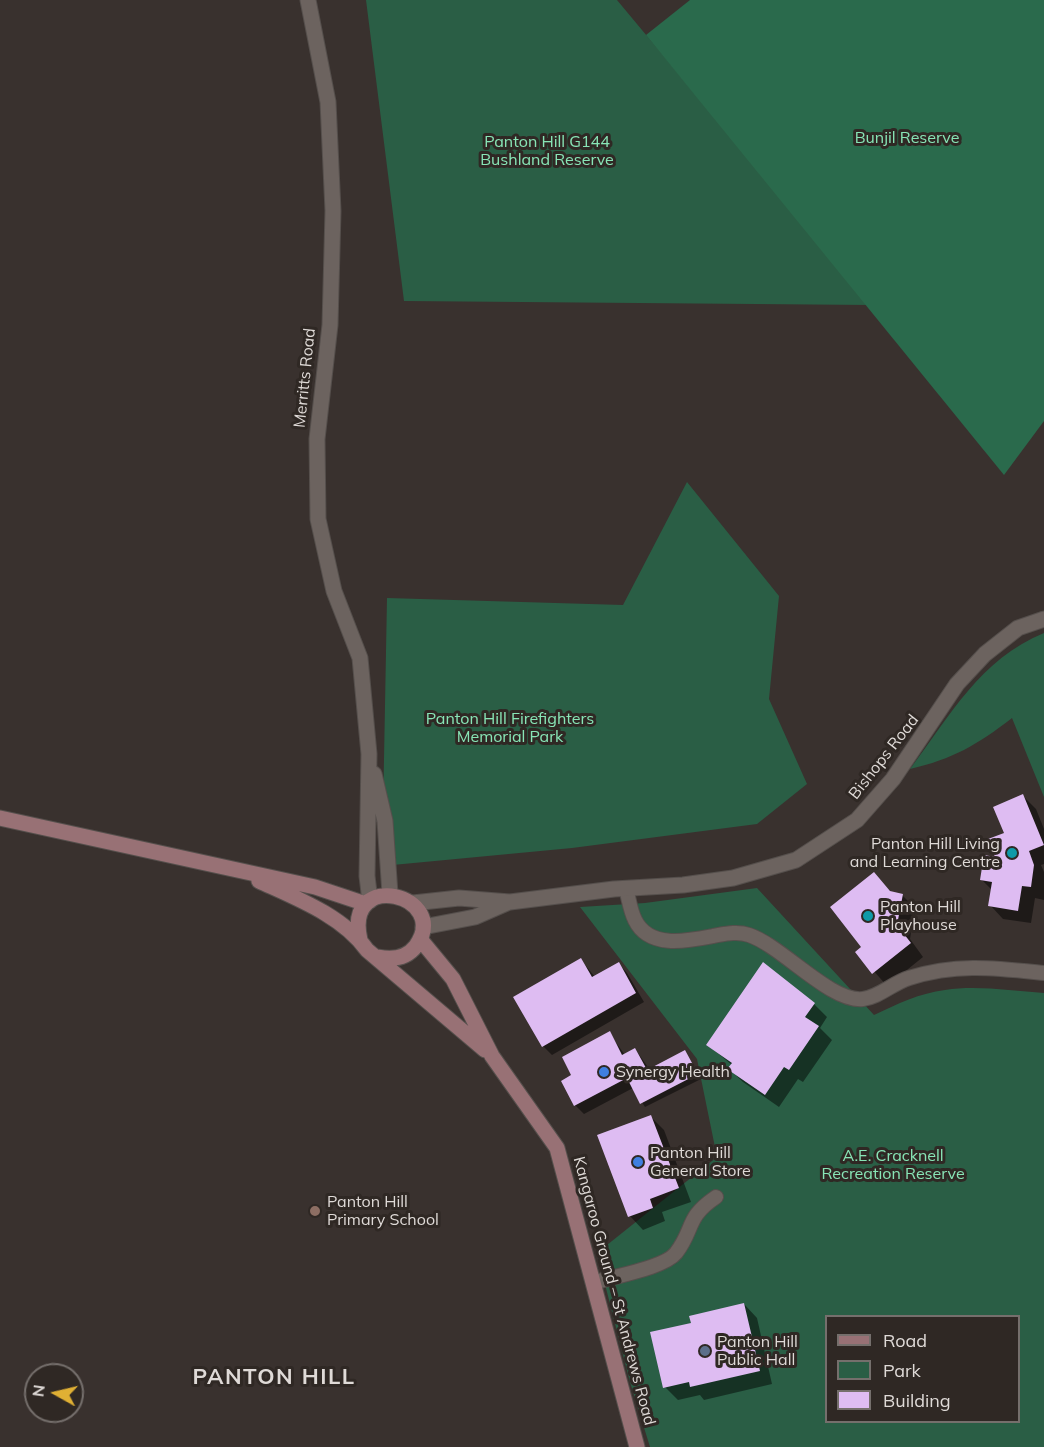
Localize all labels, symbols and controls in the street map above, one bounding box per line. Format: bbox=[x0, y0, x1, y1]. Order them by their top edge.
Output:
park label: Bunjil Reserve bbox=[855, 128, 959, 148]
park label: Panton Hill G144 Bushland Reserve bbox=[480, 132, 614, 170]
street label: Merritts Road bbox=[290, 327, 320, 429]
park label: Panton Hill Firefighters Memorial Park bbox=[426, 709, 594, 747]
street label: Bishops Road bbox=[845, 711, 923, 803]
place label: Panton Hill Living and Learning Centre bbox=[850, 834, 1000, 872]
marker: Panton Hill Living and Learning Centre bbox=[1005, 846, 1019, 860]
place label: Panton Hill Playhouse bbox=[880, 897, 961, 935]
marker: Panton Hill Playhouse bbox=[861, 909, 875, 923]
place label: Synergy Health bbox=[616, 1062, 730, 1082]
marker: Synergy Health bbox=[597, 1065, 611, 1079]
place label: Panton Hill General Store bbox=[650, 1143, 751, 1181]
park label: A.E. Cracknell Recreation Reserve bbox=[821, 1146, 965, 1184]
street label: Kangaroo Ground – St Andrews Road bbox=[569, 1154, 659, 1428]
marker: Panton Hill General Store bbox=[631, 1155, 645, 1169]
place label: Panton Hill Primary School bbox=[327, 1192, 439, 1230]
marker: Panton Hill Primary School bbox=[308, 1204, 322, 1218]
legend bbox=[825, 1315, 1020, 1423]
text: Road bbox=[883, 1329, 927, 1352]
place label: Panton Hill Public Hall bbox=[717, 1332, 798, 1370]
marker: Panton Hill Public Hall bbox=[698, 1344, 712, 1358]
text: Park bbox=[883, 1359, 921, 1382]
north arrow bbox=[24, 1363, 84, 1423]
district label: PANTON HILL bbox=[192, 1364, 356, 1390]
text: N bbox=[27, 1383, 49, 1398]
text: Building bbox=[883, 1389, 951, 1412]

